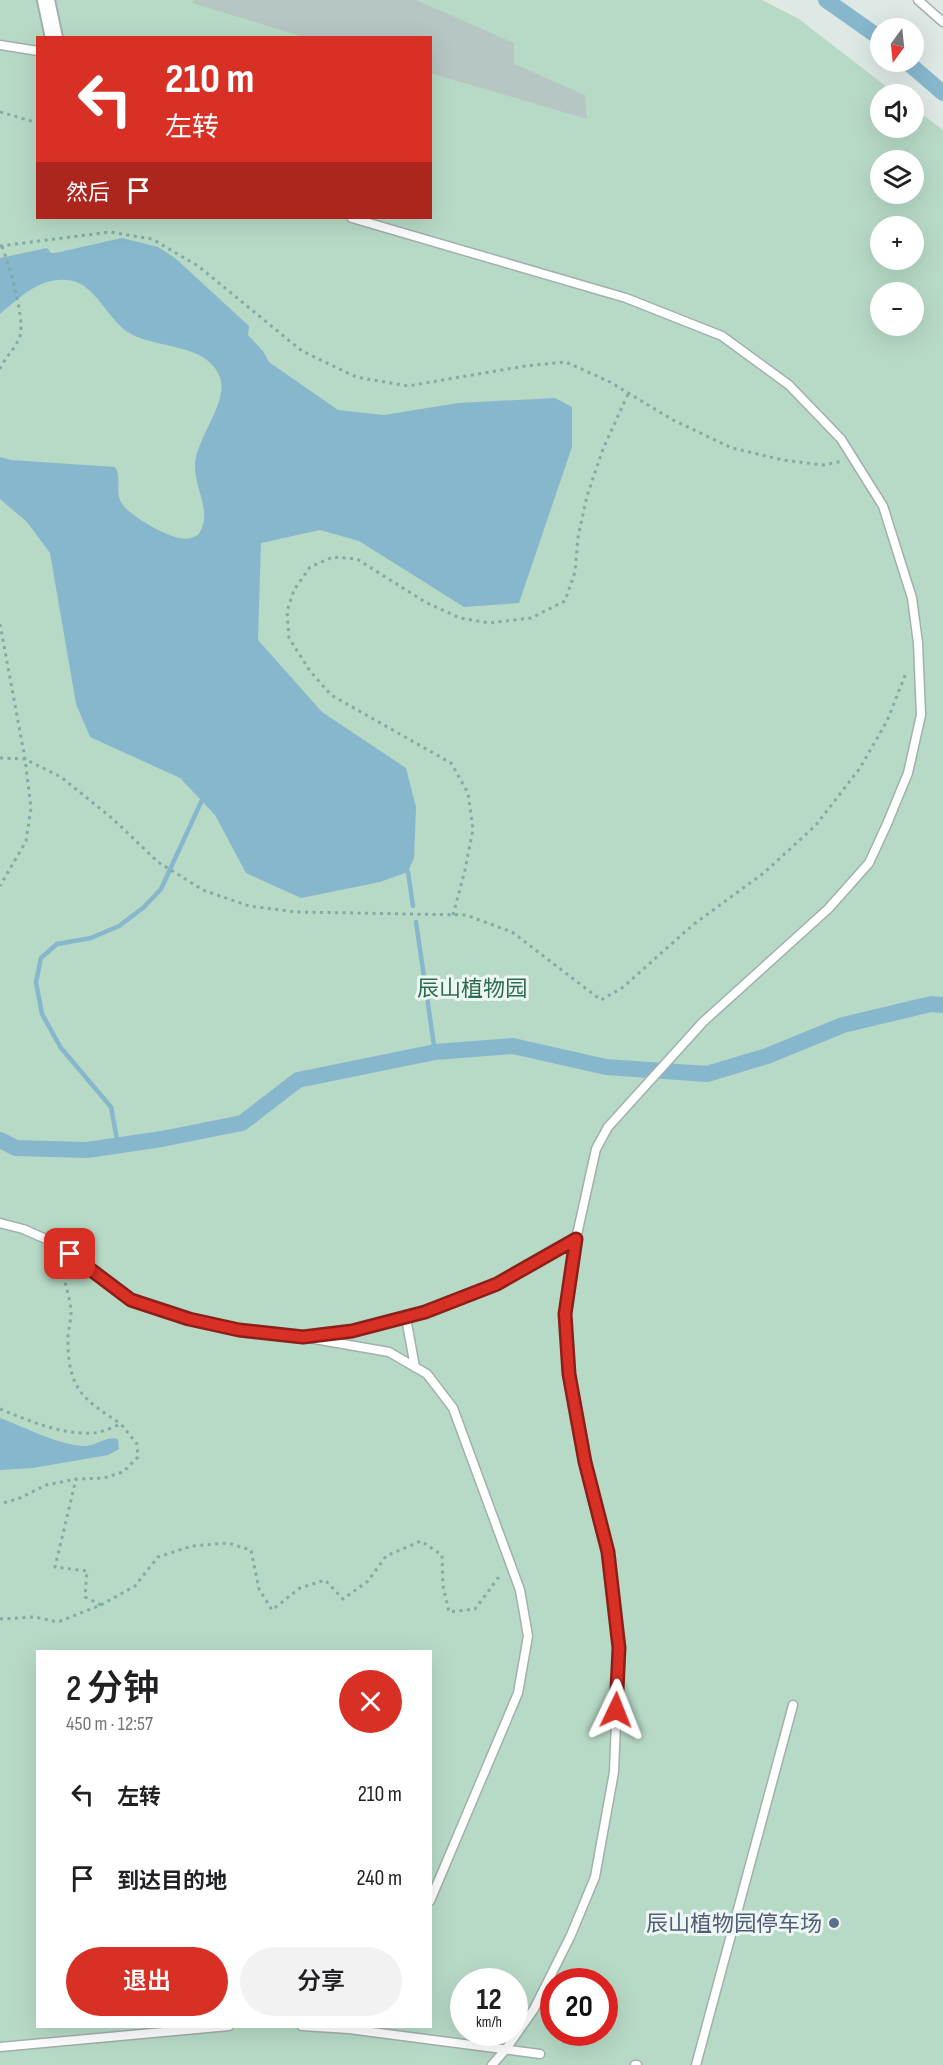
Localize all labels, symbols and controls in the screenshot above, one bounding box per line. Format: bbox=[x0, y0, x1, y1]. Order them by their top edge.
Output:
north arrow bbox=[870, 18, 924, 72]
map controls bbox=[870, 18, 924, 336]
text: 210 m bbox=[165, 54, 254, 105]
icon: left bbox=[66, 60, 144, 138]
button: sound bbox=[870, 84, 924, 138]
text: 左转 bbox=[165, 112, 219, 144]
button: layers bbox=[870, 150, 924, 204]
icon: arrive bbox=[122, 174, 155, 207]
text: 然后 bbox=[66, 180, 110, 207]
button: + bbox=[870, 216, 924, 270]
button: − bbox=[870, 282, 924, 336]
park label: 辰山植物园 bbox=[417, 976, 527, 1003]
pin bbox=[44, 1228, 95, 1279]
icon: arrive bbox=[53, 1237, 86, 1270]
text: 2 分钟 bbox=[66, 1668, 159, 1711]
button: close bbox=[339, 1670, 402, 1733]
position arrow bbox=[584, 1678, 648, 1742]
text: 450 m · 12:57 bbox=[66, 1712, 153, 1736]
icon: left bbox=[66, 1778, 99, 1811]
text: 210 m bbox=[358, 1781, 402, 1808]
text: 左转 bbox=[117, 1784, 161, 1811]
icon: arrive bbox=[66, 1862, 99, 1895]
text: 240 m bbox=[356, 1865, 402, 1892]
text: 到达目的地 bbox=[117, 1868, 227, 1895]
place label: 辰山植物园停车场 bbox=[646, 1911, 822, 1938]
marker: 辰山植物园停车场 bbox=[827, 1916, 841, 1930]
button: 退出 bbox=[66, 1947, 228, 2016]
button: 分享 bbox=[240, 1947, 402, 2016]
speed limit sign: 20 bbox=[540, 1968, 618, 2046]
text: 12 bbox=[476, 1982, 502, 2018]
text: km/h bbox=[476, 2013, 502, 2032]

